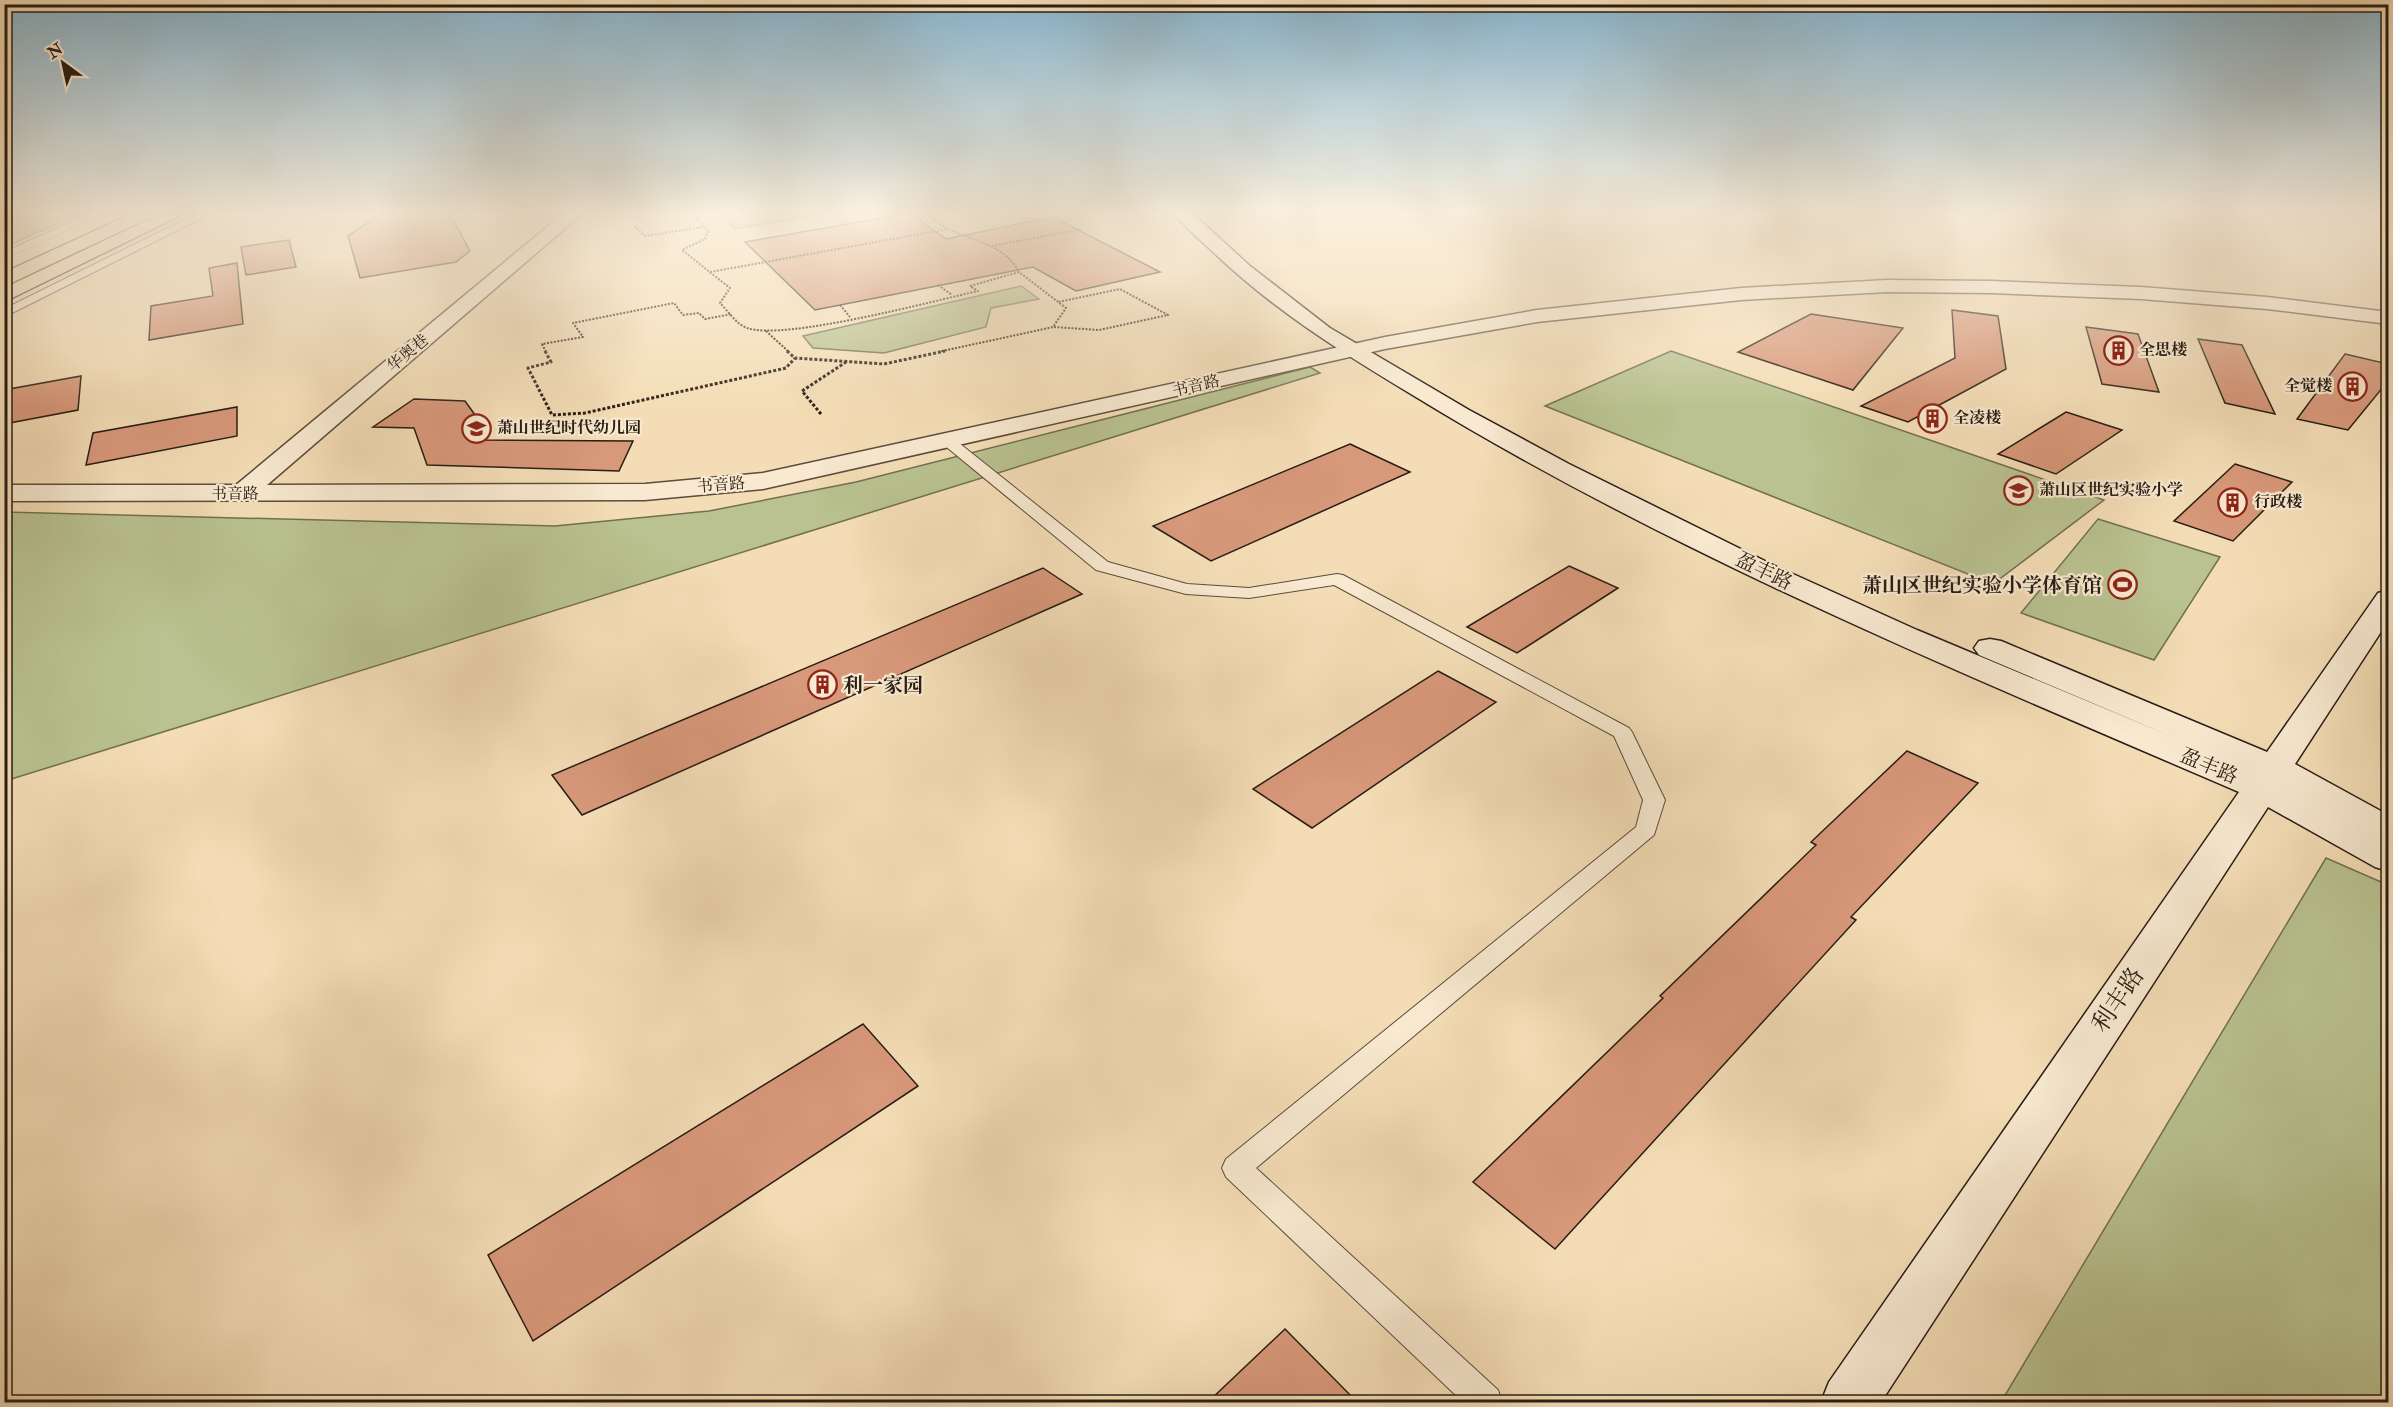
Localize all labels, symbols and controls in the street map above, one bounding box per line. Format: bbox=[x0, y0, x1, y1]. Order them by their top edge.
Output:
north arrow bbox=[33, 33, 93, 93]
text: N bbox=[43, 39, 67, 64]
street label: 华奥巷 bbox=[383, 330, 433, 376]
building icon: 全思楼 bbox=[2102, 334, 2134, 366]
place label: 全思楼 bbox=[2139, 340, 2187, 360]
building icon: 全觉楼 bbox=[2337, 370, 2369, 402]
street label: 书音路 bbox=[1170, 371, 1222, 401]
place label: 全觉楼 bbox=[2284, 376, 2332, 396]
building icon: 全凌楼 bbox=[1916, 402, 1948, 434]
place label: 全凌楼 bbox=[1953, 408, 2001, 428]
school or university icon: 萧山世纪时代幼儿园 bbox=[460, 412, 492, 444]
place label: 萧山世纪时代幼儿园 bbox=[497, 418, 641, 438]
street label: 书音路 bbox=[696, 473, 746, 497]
school or university icon: 萧山区世纪实验小学 bbox=[2002, 474, 2034, 506]
place label: 萧山区世纪实验小学 bbox=[2039, 480, 2183, 500]
street label: 书音路 bbox=[211, 484, 259, 504]
building icon: 行政楼 bbox=[2217, 486, 2249, 518]
place label: 行政楼 bbox=[2254, 492, 2302, 512]
street label: 盈丰路 bbox=[1732, 547, 1796, 595]
sports icon: 萧山区世纪实验小学体育馆 bbox=[2107, 569, 2139, 601]
place label: 萧山区世纪实验小学体育馆 bbox=[1862, 573, 2102, 598]
building icon: 利一家园 bbox=[806, 669, 838, 701]
place label: 利一家园 bbox=[843, 673, 923, 698]
street label: 盈丰路 bbox=[2177, 743, 2241, 789]
street label: 利丰路 bbox=[2085, 961, 2151, 1039]

